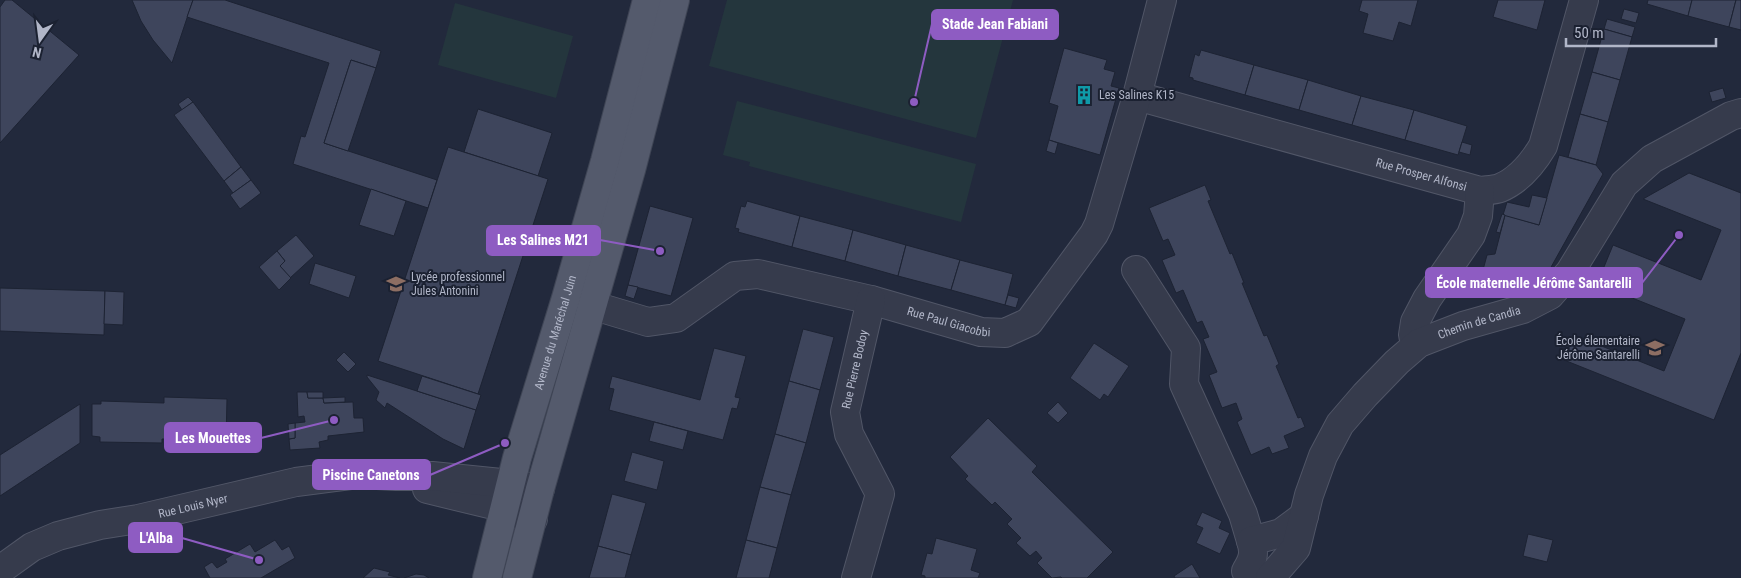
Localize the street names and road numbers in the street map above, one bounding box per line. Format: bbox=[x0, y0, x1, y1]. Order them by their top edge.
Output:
street label: Rue Prosper Alfonsi bbox=[1374, 155, 1468, 194]
street label: Avenue du Maréchal Juin bbox=[531, 273, 579, 391]
street label: Chemin de Candia bbox=[1436, 303, 1522, 342]
street label: Rue Paul Giacobbi bbox=[905, 304, 991, 339]
street label: Rue Pierre Bodoy bbox=[839, 329, 871, 410]
street label: Rue Louis Nyer bbox=[157, 491, 229, 521]

